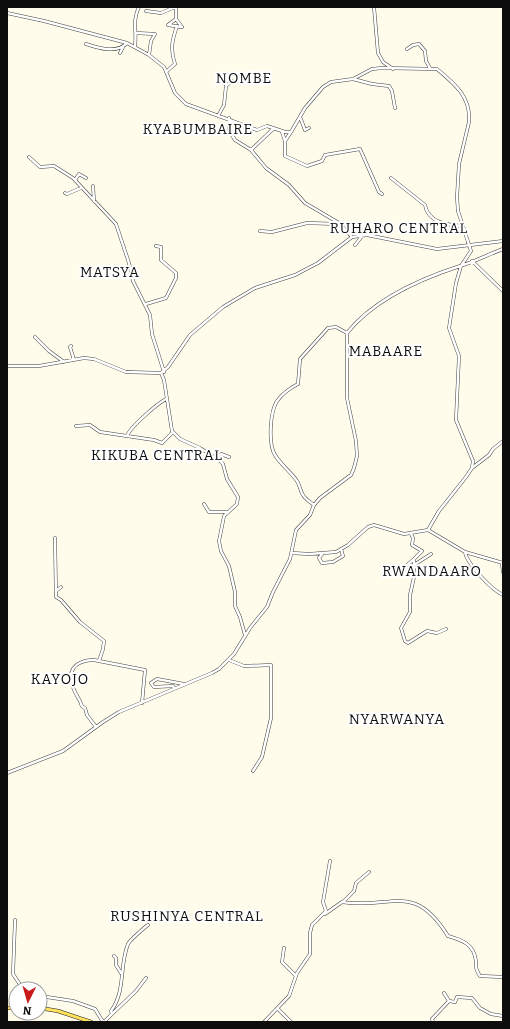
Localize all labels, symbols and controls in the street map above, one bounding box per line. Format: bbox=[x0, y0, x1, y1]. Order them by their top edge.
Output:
district label: NOMBE bbox=[216, 70, 272, 87]
district label: KYABUMBAIRE bbox=[143, 121, 253, 138]
district label: RUHARO CENTRAL bbox=[330, 220, 468, 237]
district label: MATSYA bbox=[80, 264, 140, 281]
district label: MABAARE bbox=[349, 343, 423, 360]
district label: KIKUBA CENTRAL bbox=[91, 447, 223, 464]
district label: RWANDAARO bbox=[382, 563, 482, 580]
district label: KAYOJO bbox=[31, 671, 89, 688]
district label: NYARWANYA bbox=[349, 711, 445, 728]
district label: RUSHINYA CENTRAL bbox=[110, 908, 264, 925]
north arrow bbox=[8, 981, 48, 1021]
text: N bbox=[22, 1004, 32, 1017]

